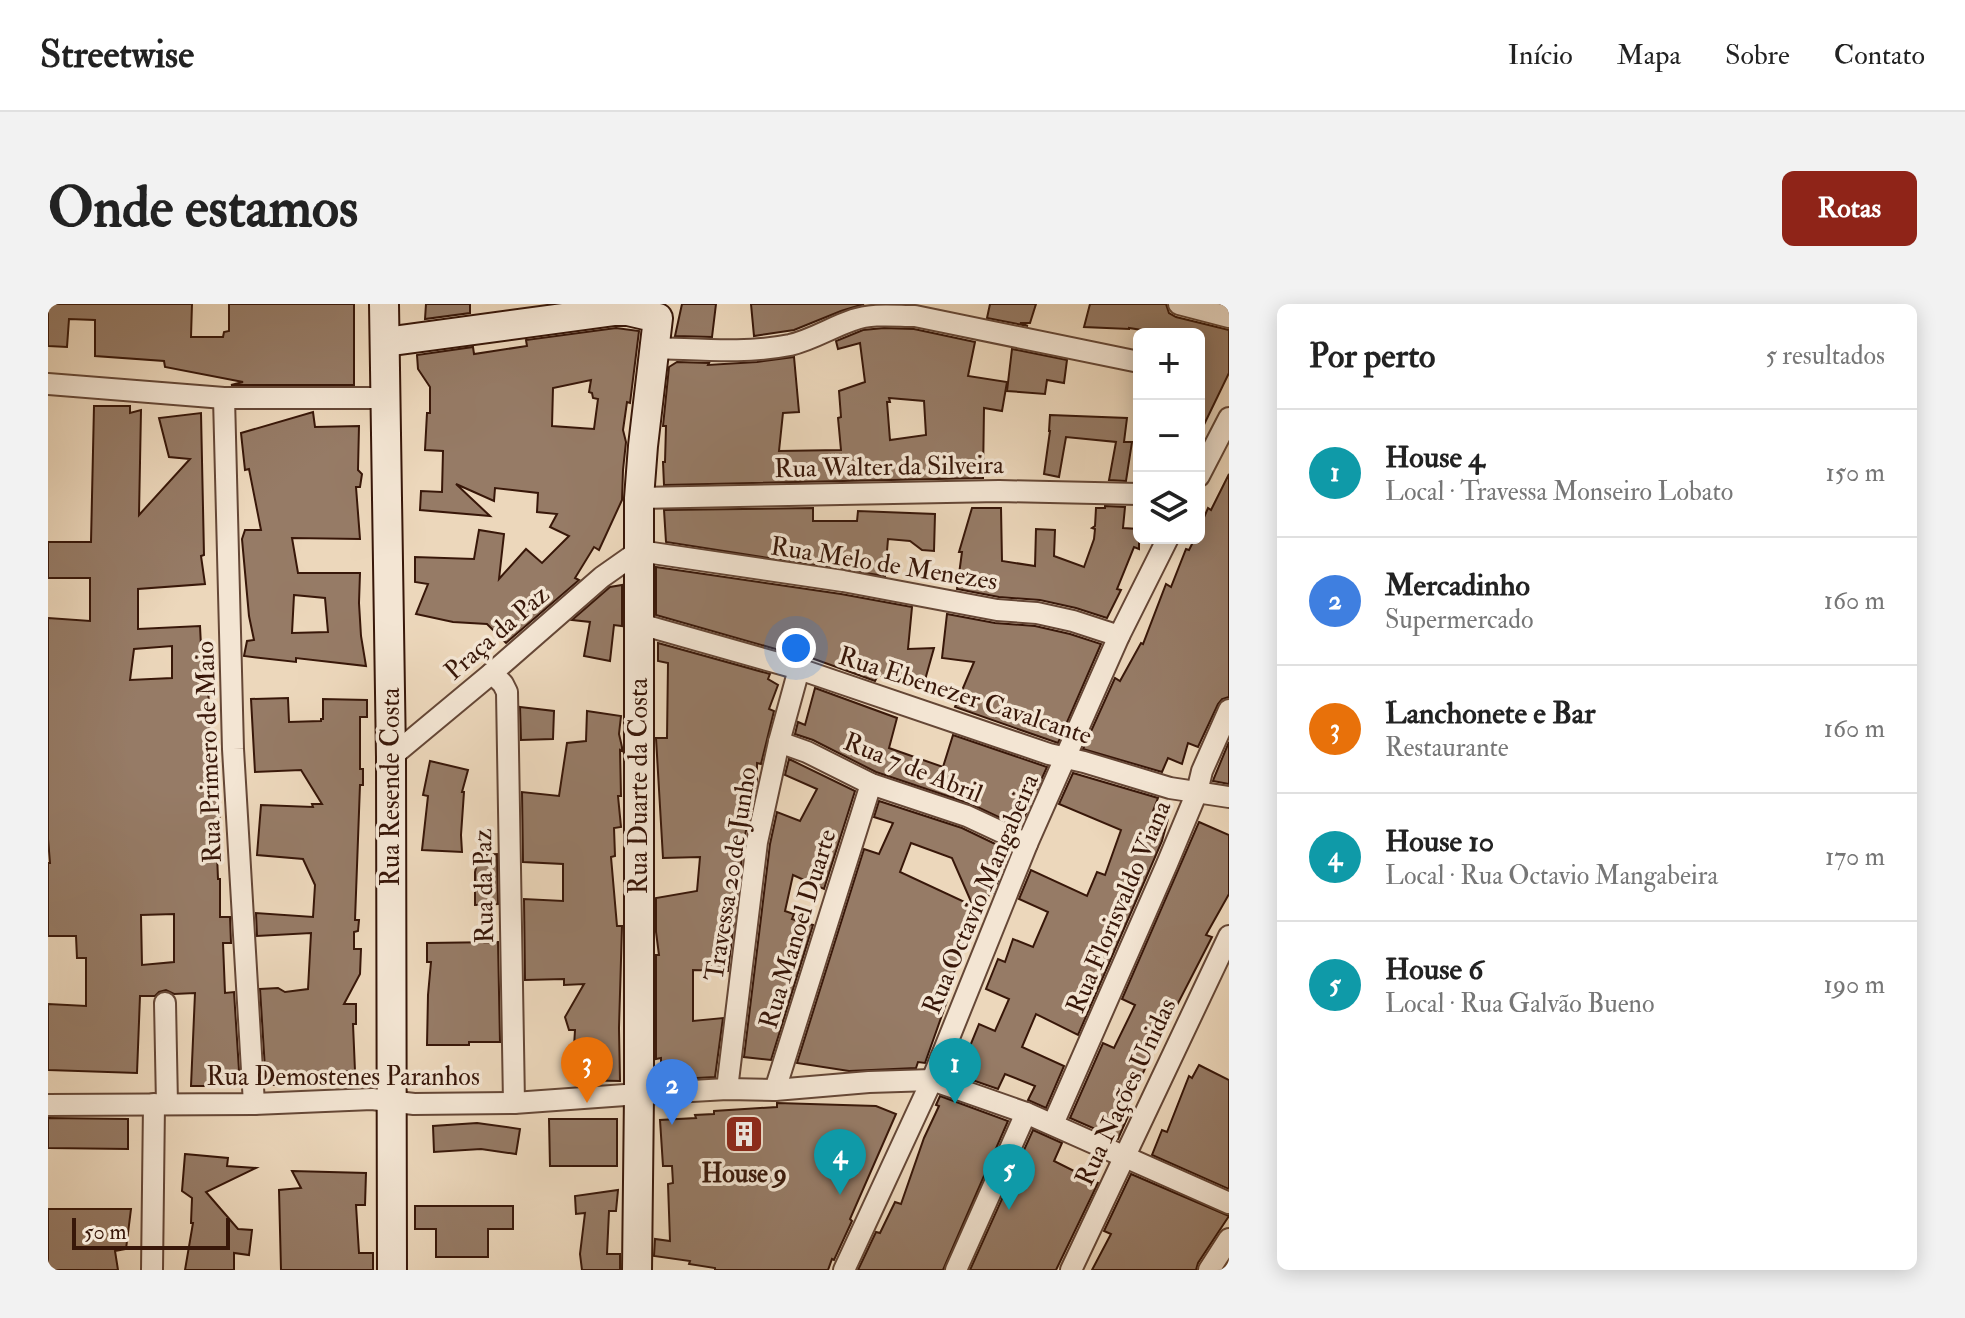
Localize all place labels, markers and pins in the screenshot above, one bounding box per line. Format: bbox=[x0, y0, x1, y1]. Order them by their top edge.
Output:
pin: 3 bbox=[561, 1037, 613, 1103]
pin: 1 bbox=[929, 1038, 981, 1104]
pin: 2 bbox=[646, 1059, 698, 1125]
building icon: House 9 bbox=[723, 1113, 765, 1155]
pin: 4 bbox=[814, 1129, 866, 1195]
pin: 5 bbox=[983, 1144, 1035, 1210]
place label: House 9 bbox=[701, 1158, 787, 1190]

